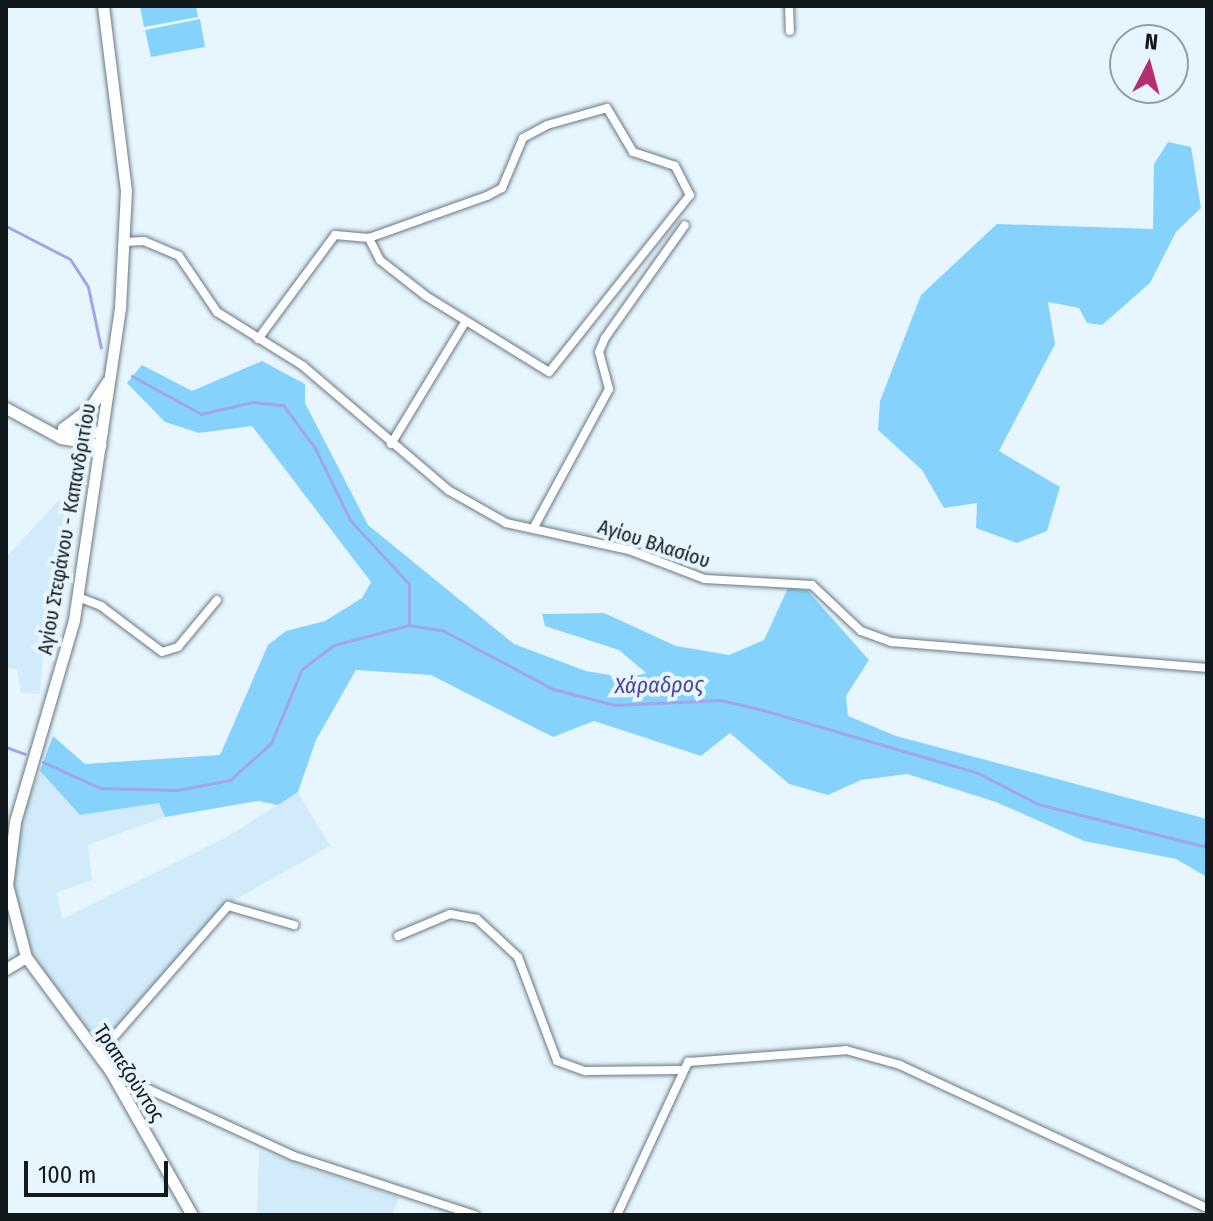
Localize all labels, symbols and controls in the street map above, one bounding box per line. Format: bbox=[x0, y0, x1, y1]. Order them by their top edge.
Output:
north arrow bbox=[1109, 24, 1189, 104]
text: N bbox=[1143, 28, 1159, 56]
street label: Αγίου Στεφάνου - Καπανδριτίου bbox=[33, 401, 101, 657]
street label: Αγίου Βλασίου bbox=[595, 515, 713, 573]
water label: Χάραδρος bbox=[614, 671, 704, 699]
street label: Τραπεζούντος bbox=[89, 1020, 169, 1126]
scale bar bbox=[28, 1145, 172, 1195]
text: 100 m bbox=[38, 1161, 96, 1189]

